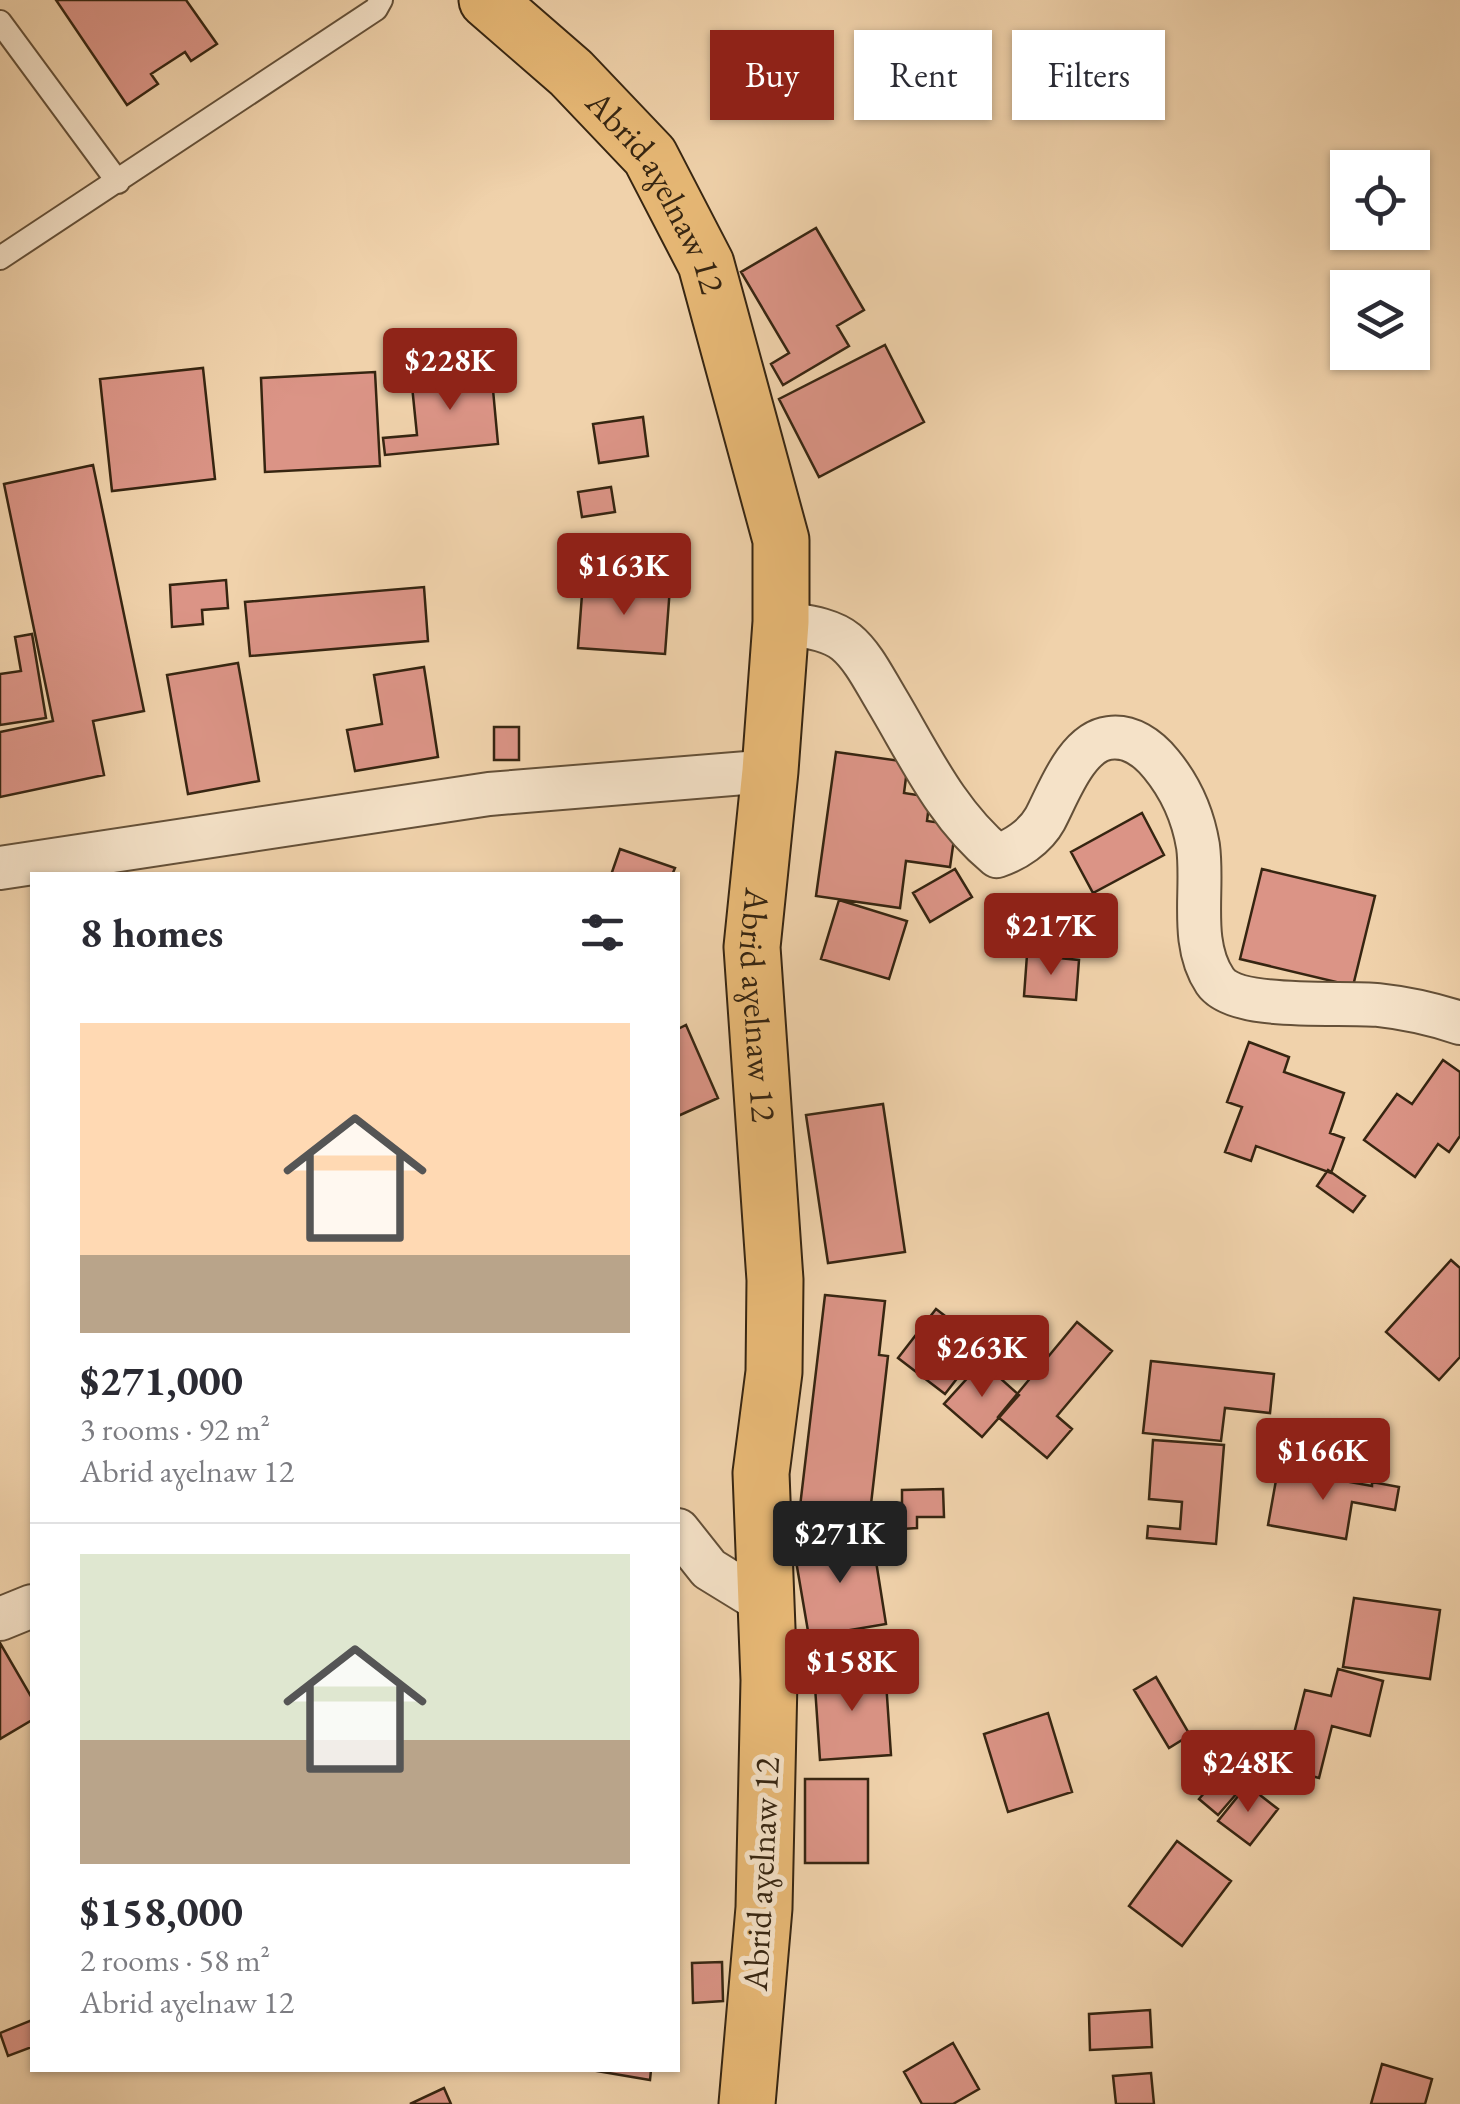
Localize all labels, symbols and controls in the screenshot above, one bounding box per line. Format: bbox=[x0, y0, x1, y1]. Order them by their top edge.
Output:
chip: Buy bbox=[710, 30, 834, 120]
chip: Rent bbox=[854, 30, 992, 120]
chip: Filters bbox=[1012, 30, 1165, 120]
street label: Abrid aɣelnaw 12 bbox=[576, 79, 736, 299]
map controls bbox=[1330, 150, 1430, 370]
button: locate bbox=[1330, 150, 1430, 250]
button: layers bbox=[1330, 270, 1430, 370]
pin: $228K bbox=[380, 328, 520, 413]
text: $228K bbox=[405, 339, 495, 381]
pin: $163K bbox=[554, 533, 694, 618]
text: $163K bbox=[579, 544, 669, 586]
street label: Abrid aɣelnaw 12 bbox=[730, 885, 787, 1124]
pin: $217K bbox=[981, 893, 1121, 978]
text: $217K bbox=[1006, 904, 1096, 946]
text: 8 homes bbox=[80, 905, 223, 960]
icon: filters bbox=[575, 905, 630, 960]
icon: home bbox=[265, 1088, 445, 1268]
pin: $263K bbox=[912, 1315, 1052, 1400]
text: $263K bbox=[937, 1326, 1027, 1368]
text: $271,000 bbox=[80, 1353, 243, 1408]
text: 3 rooms · 92 m² bbox=[80, 1408, 270, 1450]
pin: $166K bbox=[1253, 1418, 1393, 1503]
text: $166K bbox=[1278, 1429, 1368, 1471]
text: Abrid aɣelnaw 12 bbox=[80, 1450, 294, 1492]
pin: $271K bbox=[770, 1501, 910, 1586]
text: $271K bbox=[795, 1512, 885, 1554]
icon: home bbox=[265, 1619, 445, 1799]
pin: $158K bbox=[782, 1629, 922, 1714]
text: $158K bbox=[807, 1640, 897, 1682]
pin: $248K bbox=[1178, 1730, 1318, 1815]
text: $248K bbox=[1203, 1741, 1293, 1783]
street label: Abrid aɣelnaw 12 bbox=[732, 1756, 789, 1993]
text: $158,000 bbox=[80, 1884, 243, 1939]
text: 2 rooms · 58 m² bbox=[80, 1939, 270, 1981]
text: Abrid aɣelnaw 12 bbox=[80, 1981, 294, 2023]

